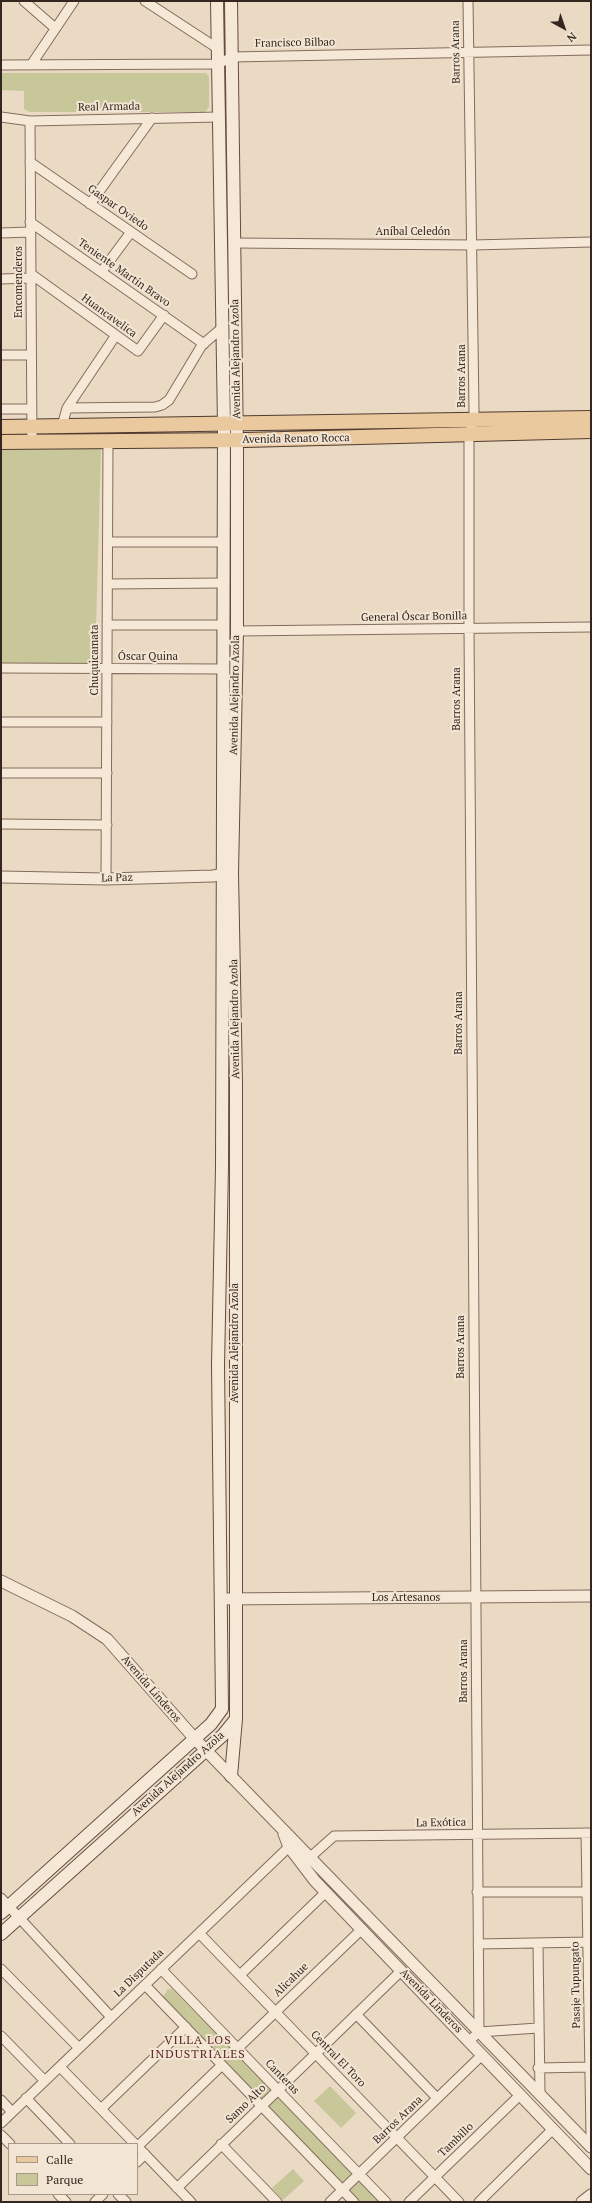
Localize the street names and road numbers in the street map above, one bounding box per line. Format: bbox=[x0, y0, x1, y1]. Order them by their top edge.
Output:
street label: Barros Arana bbox=[449, 20, 463, 84]
street label: Francisco Bilbao bbox=[255, 36, 335, 50]
street label: Real Armada bbox=[78, 100, 140, 114]
street label: Gaspar Oviedo bbox=[85, 182, 151, 234]
street label: Aníbal Celedón bbox=[376, 225, 450, 239]
street label: Teniente Martín Bravo bbox=[75, 236, 173, 310]
street label: Encomenderos bbox=[12, 246, 26, 318]
street label: Huancavelica bbox=[79, 291, 139, 341]
street label: Avenida Alejandro Azola bbox=[228, 299, 244, 419]
street label: Barros Arana bbox=[455, 344, 469, 408]
street label: Avenida Renato Rocca bbox=[242, 431, 350, 447]
street label: General Óscar Bonilla bbox=[361, 609, 467, 625]
street label: Chuquicamata bbox=[88, 625, 102, 695]
street label: Avenida Alejandro Azola bbox=[227, 635, 243, 755]
street label: Óscar Quina bbox=[118, 650, 178, 664]
street label: Barros Arana bbox=[450, 667, 464, 731]
street label: La Paz bbox=[101, 871, 133, 885]
street label: Avenida Alejandro Azola bbox=[227, 959, 243, 1079]
street label: Barros Arana bbox=[452, 991, 466, 1055]
street label: Avenida Alejandro Azola bbox=[228, 1283, 242, 1403]
street label: Barros Arana bbox=[454, 1315, 468, 1379]
street label: Los Artesanos bbox=[372, 1591, 440, 1605]
street label: Barros Arana bbox=[457, 1639, 471, 1703]
street label: Avenida Linderos bbox=[118, 1653, 184, 1725]
street label: Avenida Alejandro Azola bbox=[129, 1729, 227, 1819]
street label: La Exótica bbox=[416, 1816, 466, 1830]
street label: Pasaje Tupungato bbox=[569, 1941, 583, 2029]
street label: La Disputada bbox=[111, 1946, 167, 2000]
street label: Alicahue bbox=[271, 1960, 311, 2000]
street label: Avenida Linderos bbox=[397, 1966, 465, 2036]
street label: Central El Toro bbox=[308, 2028, 368, 2090]
street label: Canteras bbox=[262, 2057, 302, 2097]
street label: Samo Alto bbox=[223, 2082, 269, 2126]
street label: Barros Arana bbox=[371, 2093, 425, 2147]
street label: Tambillo bbox=[436, 2120, 476, 2160]

